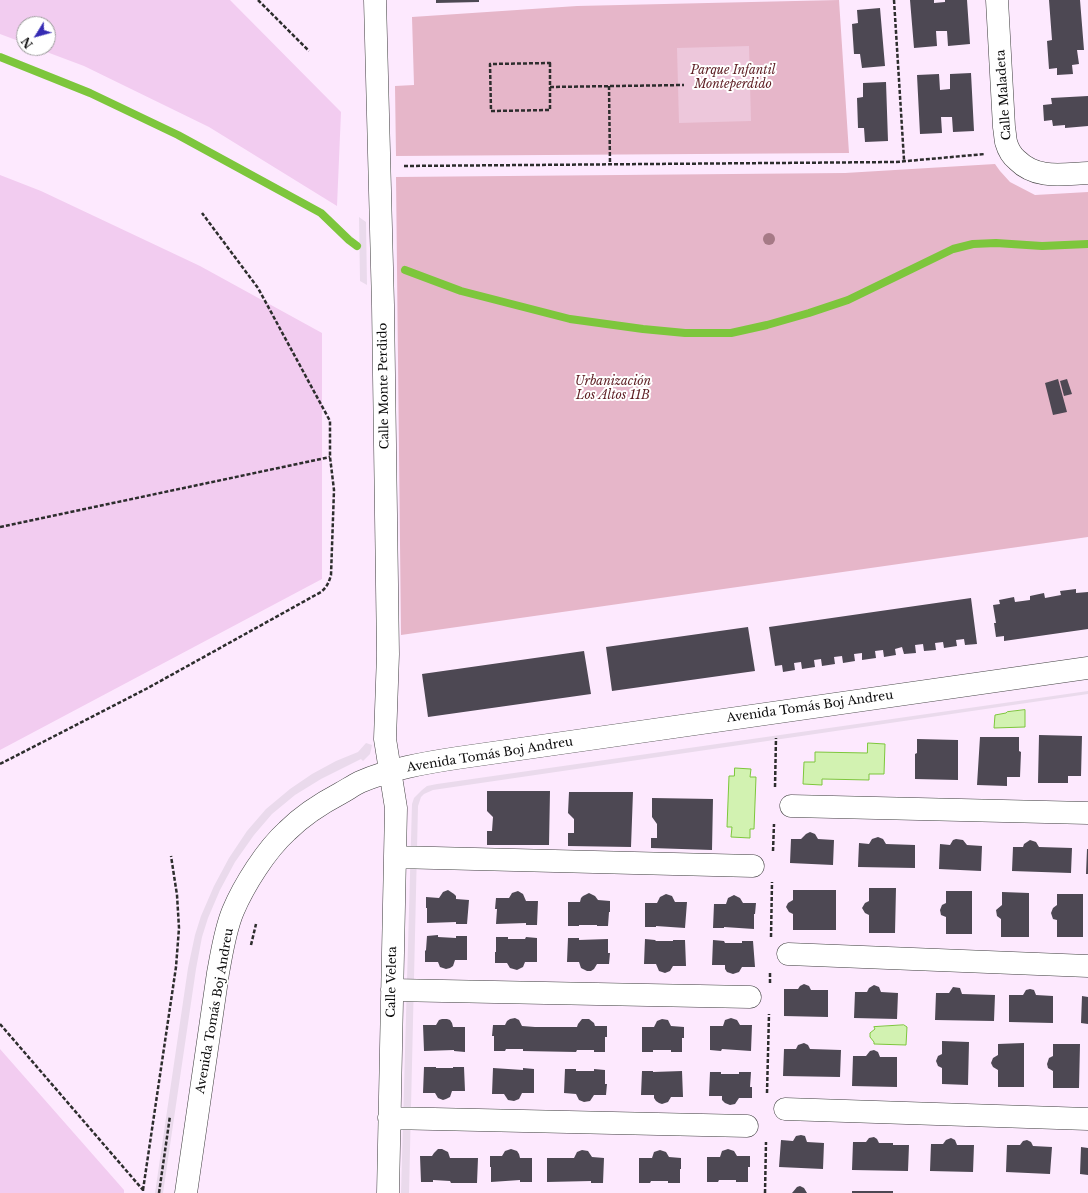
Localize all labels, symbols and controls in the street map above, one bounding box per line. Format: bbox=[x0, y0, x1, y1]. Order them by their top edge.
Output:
north arrow bbox=[16, 16, 56, 56]
text: N bbox=[19, 34, 36, 51]
street label: Calle Maladeta bbox=[994, 49, 1014, 141]
park label: Parque Infantil Monteperdido bbox=[690, 64, 776, 92]
street label: Calle Monte Perdido bbox=[376, 323, 392, 449]
park label: Urbanización Los Altos 11B bbox=[575, 375, 651, 403]
street label: Avenida Tomás Boj Andreu bbox=[726, 688, 894, 726]
street label: Avenida Tomás Boj Andreu bbox=[406, 735, 574, 775]
street label: Avenida Tomás Boj Andreu bbox=[193, 927, 237, 1095]
street label: Calle Veleta bbox=[384, 946, 400, 1018]

